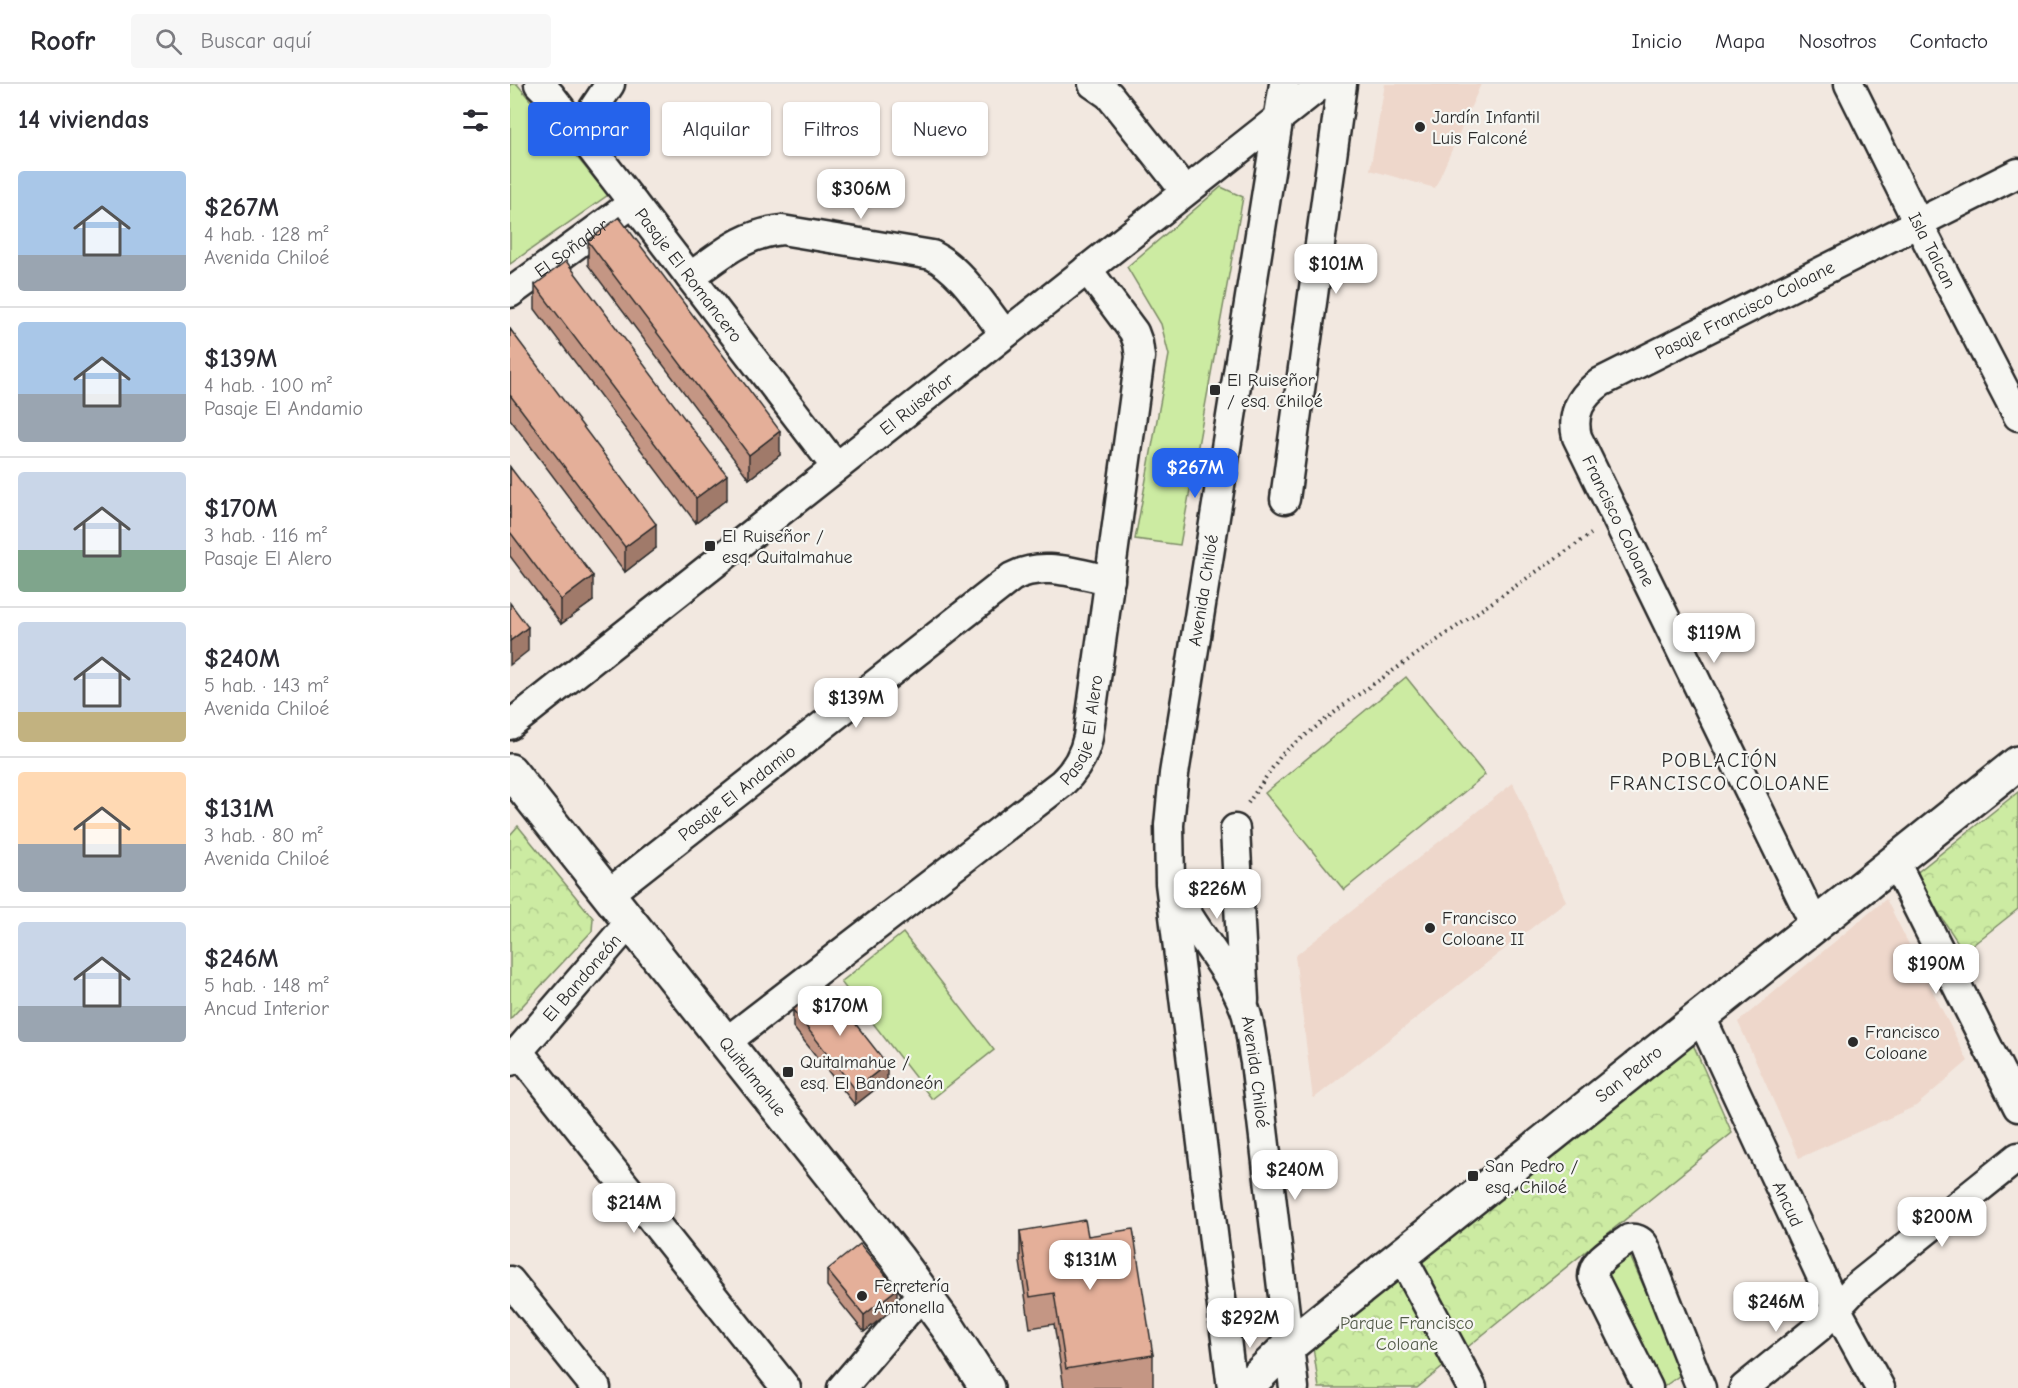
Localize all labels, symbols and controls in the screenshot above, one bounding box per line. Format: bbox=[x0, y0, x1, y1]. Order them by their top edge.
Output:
search box bbox=[131, 14, 551, 68]
text: Roofr bbox=[30, 25, 95, 57]
icon: search bbox=[152, 25, 185, 58]
text: Buscar aquí bbox=[200, 28, 311, 54]
text: Inicio bbox=[1631, 29, 1682, 53]
text: Mapa bbox=[1715, 29, 1765, 53]
text: Nosotros bbox=[1798, 29, 1877, 53]
text: Contacto bbox=[1910, 29, 1988, 53]
chip: Comprar bbox=[528, 102, 650, 156]
chip: Alquilar bbox=[662, 102, 771, 156]
chip: Filtros bbox=[783, 102, 880, 156]
chip: Nuevo bbox=[892, 102, 988, 156]
icon: filters bbox=[459, 104, 492, 137]
text: 14 viviendas bbox=[18, 105, 149, 135]
place label: Jardín Infantil Luis Falconé bbox=[1432, 107, 1540, 149]
marker: Jardín Infantil Luis Falconé bbox=[1413, 120, 1427, 134]
pin: $306M bbox=[819, 169, 903, 220]
text: $306M bbox=[831, 177, 891, 200]
text: $267M bbox=[204, 193, 279, 223]
icon: home bbox=[66, 195, 138, 267]
street label: Pasaje El Romancero bbox=[630, 204, 747, 347]
street label: Isla Talcan bbox=[1904, 209, 1961, 292]
street label: El Soñador bbox=[531, 214, 613, 282]
text: 4 hab. · 128 m² bbox=[204, 223, 328, 246]
pin: $101M bbox=[1294, 244, 1378, 295]
text: Avenida Chiloé bbox=[204, 246, 329, 269]
text: $101M bbox=[1308, 252, 1364, 275]
street label: Pasaje Francisco Coloane bbox=[1651, 256, 1838, 364]
text: $139M bbox=[204, 344, 277, 374]
icon: home bbox=[66, 346, 138, 418]
street label: El Ruiseñor bbox=[876, 368, 958, 440]
place label: El Ruiseñor / esq. Chiloé bbox=[1227, 370, 1323, 412]
text: 4 hab. · 100 m² bbox=[204, 374, 332, 397]
marker: El Ruiseñor / esq. Chiloé bbox=[1208, 383, 1222, 397]
text: Pasaje El Andamio bbox=[204, 397, 363, 420]
pin: $267M bbox=[1153, 448, 1237, 499]
street label: Francisco Coloane bbox=[1577, 452, 1659, 590]
text: $267M bbox=[1166, 456, 1224, 479]
text: $170M bbox=[204, 494, 277, 524]
icon: home bbox=[66, 496, 138, 568]
text: 3 hab. · 116 m² bbox=[204, 524, 327, 547]
place label: El Ruiseñor / esq. Quitalmahue bbox=[722, 526, 853, 568]
street label: Avenida Chiloé bbox=[1184, 533, 1223, 648]
marker: El Ruiseñor / esq. Quitalmahue bbox=[703, 539, 717, 553]
text: Pasaje El Alero bbox=[204, 547, 332, 570]
pin: $119M bbox=[1672, 613, 1756, 664]
text: $119M bbox=[1687, 621, 1741, 644]
text: $240M bbox=[204, 644, 280, 674]
icon: home bbox=[66, 646, 138, 718]
street label: Pasaje El Alero bbox=[1055, 673, 1107, 790]
text: 5 hab. · 143 m² bbox=[204, 674, 329, 697]
pin: $139M bbox=[814, 678, 898, 729]
text: $139M bbox=[828, 686, 884, 709]
text: Avenida Chiloé bbox=[204, 697, 329, 720]
street label: Pasaje El Andamio bbox=[674, 740, 800, 845]
district label: POBLACIÓN FRANCISCO COLOANE bbox=[1610, 748, 1830, 795]
text: $131M bbox=[204, 794, 274, 824]
icon: home bbox=[66, 796, 138, 868]
text: 3 hab. · 80 m² bbox=[204, 824, 323, 847]
text: Avenida Chiloé bbox=[204, 847, 329, 870]
pin: $226M bbox=[1175, 869, 1259, 920]
text: $226M bbox=[1188, 877, 1246, 900]
place label: Francisco Coloane II bbox=[1442, 908, 1524, 950]
marker: Francisco Coloane II bbox=[1423, 921, 1437, 935]
street label: El Bandoneón bbox=[538, 930, 625, 1026]
text: $246M bbox=[204, 944, 279, 974]
pin: $190M bbox=[1894, 944, 1978, 995]
icon: home bbox=[66, 946, 138, 1018]
text: $190M bbox=[1907, 952, 1965, 975]
text: 5 hab. · 148 m² bbox=[204, 974, 329, 997]
pin: $170M bbox=[798, 986, 882, 1037]
text: $170M bbox=[812, 994, 868, 1017]
text: Ancud Interior bbox=[204, 997, 329, 1020]
street label: Avenida Chiloé bbox=[1237, 1014, 1273, 1129]
place label: Francisco Coloane bbox=[1865, 1022, 1940, 1064]
street label: Quitalmahue bbox=[715, 1032, 791, 1120]
marker: Francisco Coloane bbox=[1846, 1035, 1860, 1049]
street label: San Pedro bbox=[1591, 1041, 1666, 1107]
place label: Quitalmahue / esq. El Bandoneón bbox=[800, 1052, 943, 1094]
marker: Quitalmahue / esq. El Bandoneón bbox=[781, 1065, 795, 1079]
pin: $240M bbox=[1253, 1150, 1337, 1201]
place label: San Pedro / esq. Chiloé bbox=[1485, 1156, 1578, 1198]
text: $240M bbox=[1266, 1158, 1324, 1181]
marker: San Pedro / esq. Chiloé bbox=[1466, 1169, 1480, 1183]
street label: Ancud bbox=[1768, 1178, 1807, 1230]
pin: $214M bbox=[592, 1183, 676, 1234]
text: $214M bbox=[606, 1191, 662, 1214]
pin: $200M bbox=[1900, 1197, 1984, 1248]
text: $200M bbox=[1912, 1205, 1973, 1228]
pin: $131M bbox=[1048, 1240, 1132, 1291]
text: $131M bbox=[1063, 1248, 1117, 1271]
place label: Ferretería Antonella bbox=[874, 1276, 950, 1318]
pin: $246M bbox=[1734, 1282, 1818, 1333]
marker: Ferretería Antonella bbox=[855, 1289, 869, 1303]
text: $246M bbox=[1747, 1290, 1805, 1313]
pin: $292M bbox=[1208, 1298, 1292, 1349]
text: $292M bbox=[1221, 1306, 1279, 1329]
park label: Parque Francisco Coloane bbox=[1340, 1313, 1474, 1355]

